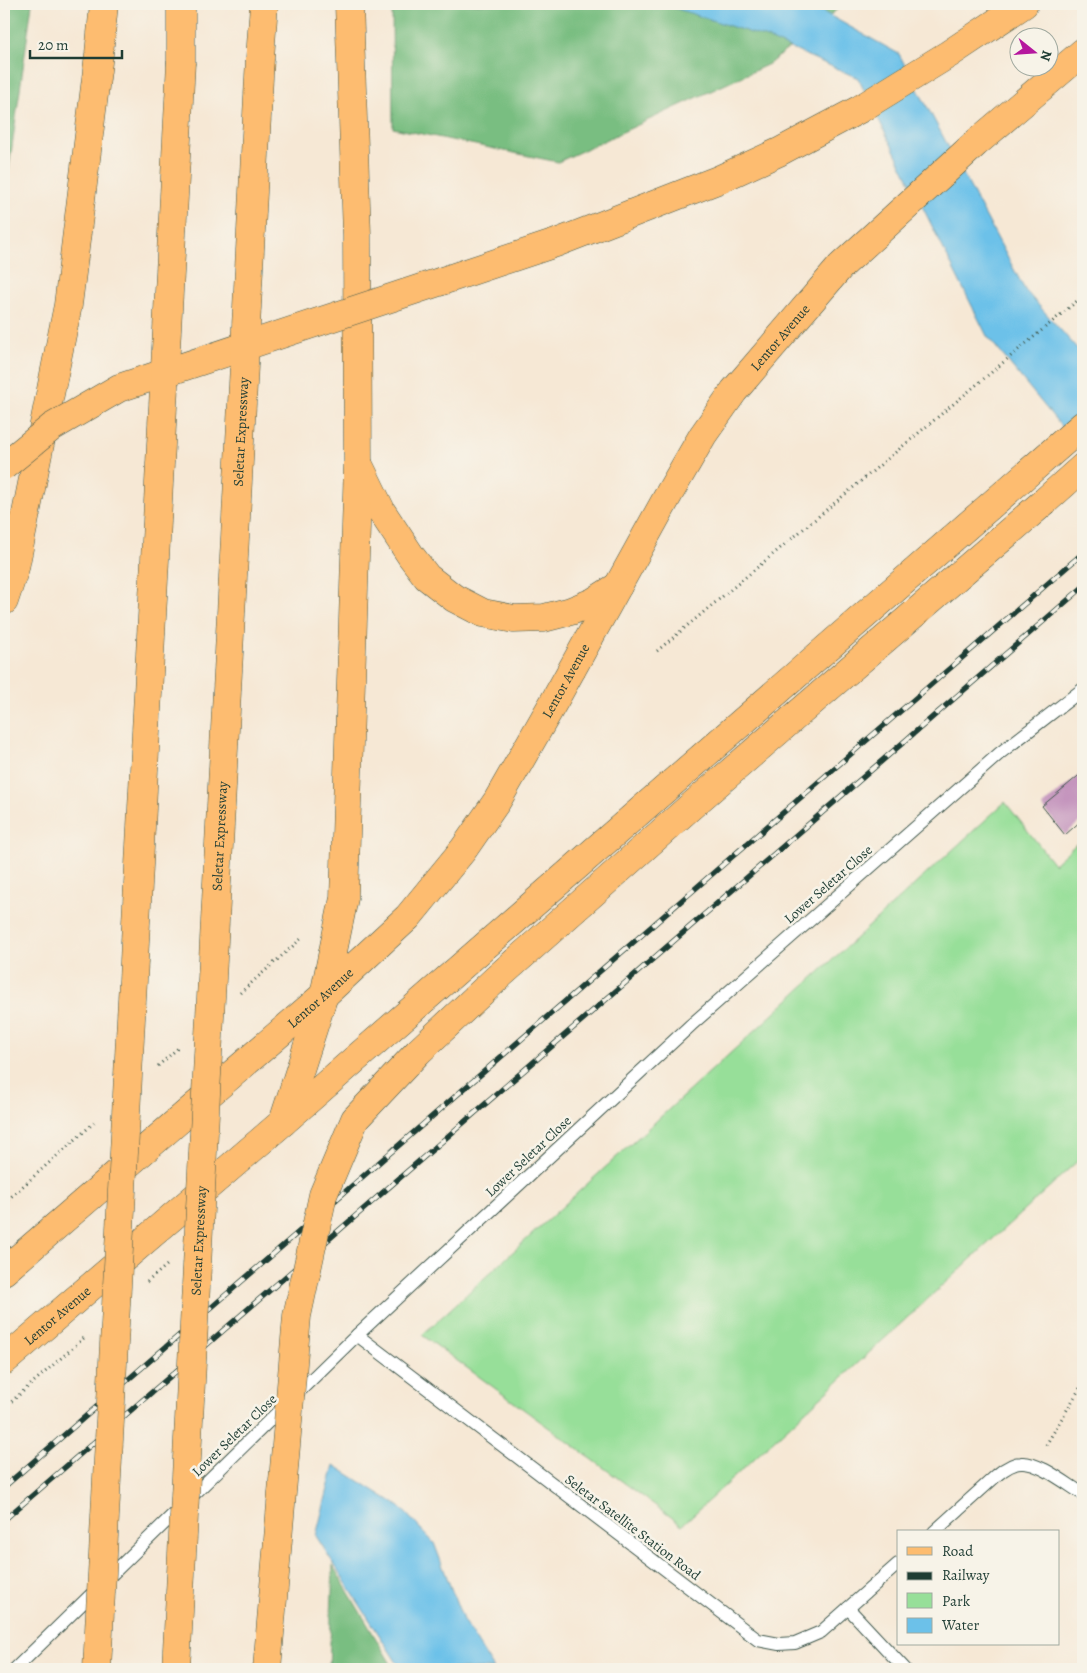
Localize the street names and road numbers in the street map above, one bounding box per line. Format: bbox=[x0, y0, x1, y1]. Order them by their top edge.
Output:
street label: Lentor Avenue bbox=[746, 300, 814, 375]
street label: Seletar Expressway bbox=[229, 376, 253, 487]
street label: Lentor Avenue bbox=[537, 640, 594, 722]
street label: Seletar Expressway bbox=[208, 780, 232, 891]
street label: Lower Seletar Close bbox=[780, 841, 877, 928]
street label: Lentor Avenue bbox=[283, 963, 358, 1033]
street label: Lower Seletar Close bbox=[481, 1111, 576, 1201]
street label: Seletar Expressway bbox=[186, 1185, 211, 1296]
street label: Lentor Avenue bbox=[20, 1282, 95, 1350]
street label: Lower Seletar Close bbox=[188, 1390, 281, 1481]
street label: Seletar Satellite Station Road bbox=[561, 1470, 705, 1585]

